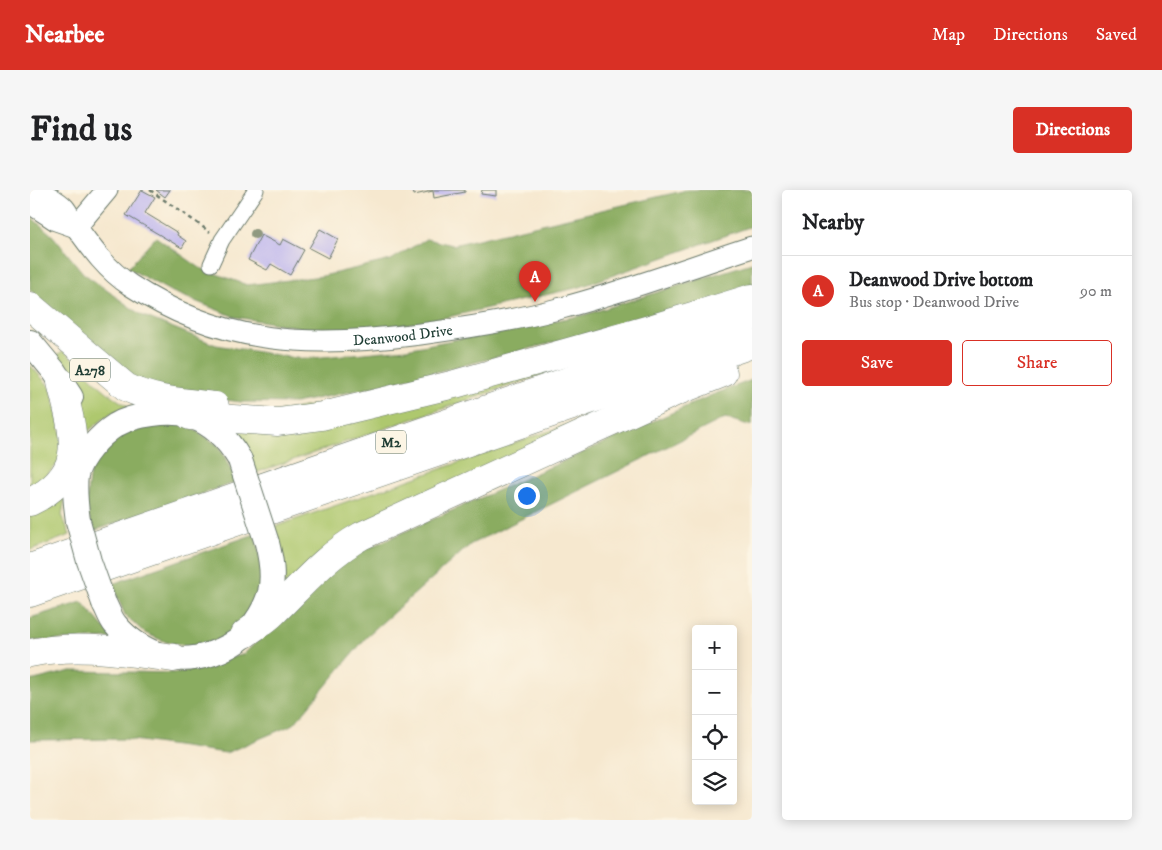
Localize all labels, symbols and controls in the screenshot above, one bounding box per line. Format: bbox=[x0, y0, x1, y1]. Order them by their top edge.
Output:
text: Nearbee bbox=[25, 20, 104, 50]
text: Map bbox=[932, 24, 965, 46]
text: Directions bbox=[993, 24, 1068, 46]
text: Saved bbox=[1096, 24, 1137, 46]
button: Directions bbox=[1013, 107, 1132, 153]
text: Find us bbox=[30, 108, 132, 152]
text: Nearby bbox=[802, 210, 864, 236]
pin: A bbox=[519, 261, 551, 302]
text: Deanwood Drive bottom bbox=[849, 269, 1033, 292]
text: A bbox=[813, 281, 823, 301]
text: 90 m bbox=[1080, 281, 1112, 301]
text: Bus stop · Deanwood Drive bbox=[849, 292, 1019, 312]
street label: Deanwood Drive bbox=[352, 321, 454, 350]
button: Save bbox=[802, 340, 952, 386]
button: Share bbox=[962, 340, 1112, 386]
road number: A278 bbox=[70, 358, 110, 382]
road number: M2 bbox=[376, 430, 406, 454]
your location bbox=[514, 483, 540, 509]
map controls bbox=[692, 625, 737, 805]
button: + bbox=[692, 625, 737, 670]
button: − bbox=[692, 670, 737, 715]
button: locate bbox=[692, 715, 737, 760]
button: layers bbox=[692, 760, 737, 805]

